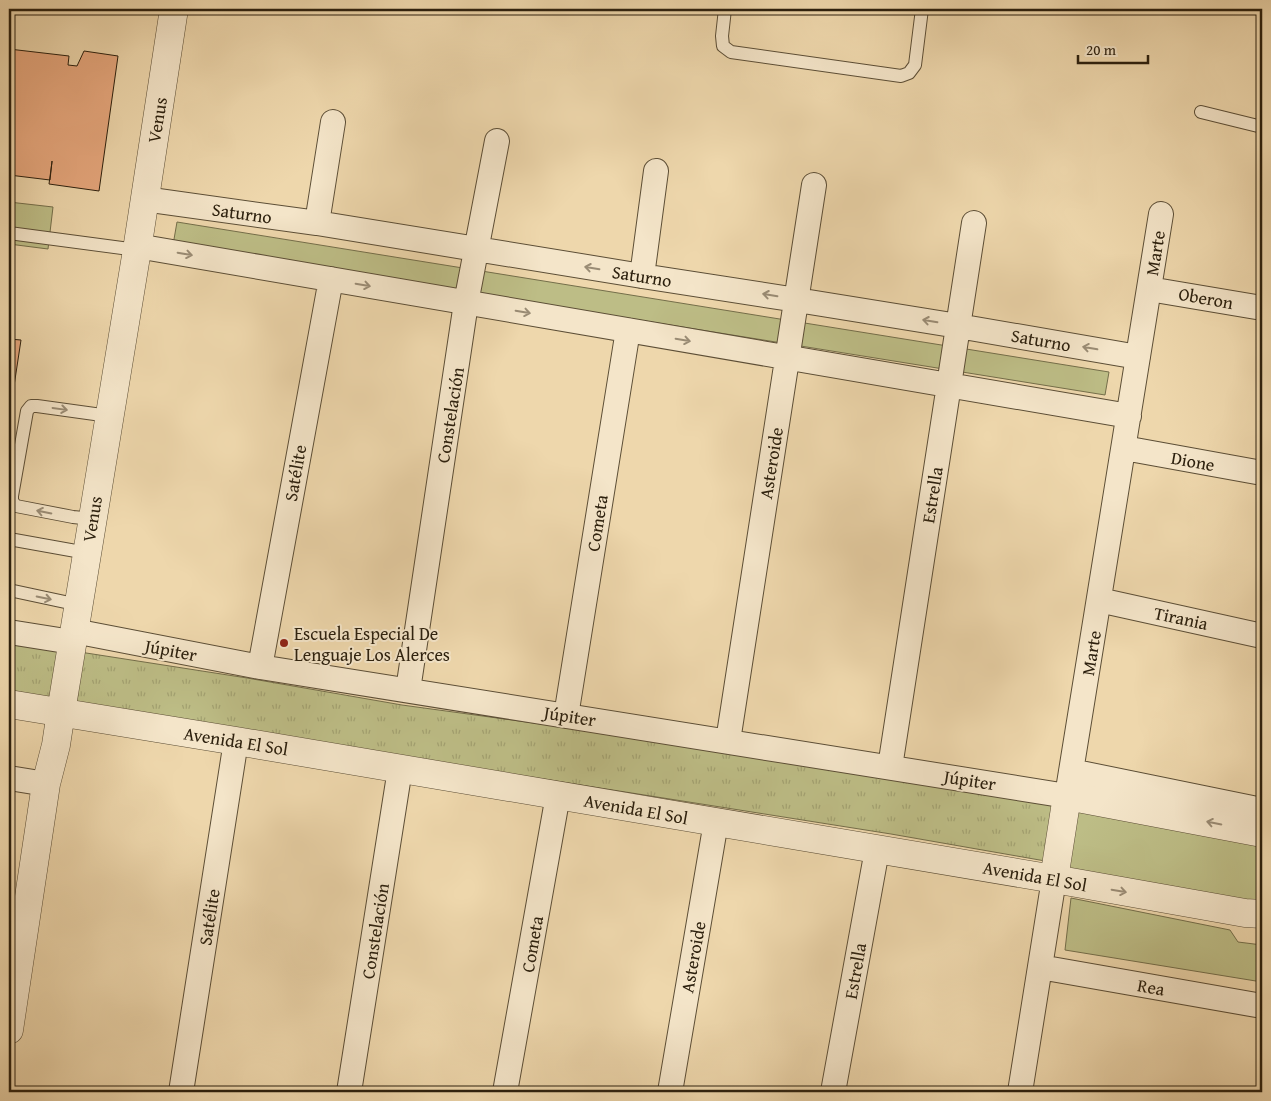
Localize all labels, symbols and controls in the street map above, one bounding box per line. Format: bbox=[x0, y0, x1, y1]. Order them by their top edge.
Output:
scale bar bbox=[1078, 32, 1148, 64]
text: 20 m bbox=[1086, 39, 1117, 60]
street label: Venus bbox=[140, 95, 174, 145]
street label: Saturno bbox=[210, 195, 274, 231]
street label: Marte bbox=[1138, 228, 1172, 278]
one-way arrow bbox=[177, 250, 193, 260]
street label: Saturno bbox=[610, 258, 674, 294]
one-way arrow bbox=[584, 263, 600, 273]
one-way arrow bbox=[354, 280, 370, 290]
street label: Oberon bbox=[1177, 280, 1235, 316]
one-way arrow bbox=[762, 290, 778, 300]
one-way arrow bbox=[514, 308, 530, 318]
one-way arrow bbox=[923, 316, 939, 326]
street label: Saturno bbox=[1009, 321, 1073, 359]
one-way arrow bbox=[675, 335, 691, 345]
one-way arrow bbox=[1083, 343, 1099, 353]
street label: Constelación bbox=[429, 365, 471, 465]
one-way arrow bbox=[52, 404, 68, 414]
street label: Asteroide bbox=[752, 425, 790, 501]
street label: Satélite bbox=[277, 443, 313, 503]
street label: Dione bbox=[1169, 444, 1217, 478]
street label: Estrella bbox=[914, 464, 950, 525]
street label: Cometa bbox=[579, 492, 615, 553]
street label: Venus bbox=[75, 494, 109, 544]
one-way arrow bbox=[37, 506, 53, 516]
one-way arrow bbox=[35, 593, 51, 603]
street label: Tirania bbox=[1152, 599, 1211, 637]
place label: Escuela Especial De Lenguaje Los Alerces bbox=[294, 620, 450, 668]
street label: Marte bbox=[1074, 628, 1108, 678]
street label: Júpiter bbox=[141, 631, 200, 668]
marker: Escuela Especial De Lenguaje Los Alerces bbox=[278, 637, 290, 649]
street label: Júpiter bbox=[540, 698, 599, 734]
street label: Avenida El Sol bbox=[182, 719, 290, 763]
street label: Júpiter bbox=[940, 762, 999, 798]
street label: Avenida El Sol bbox=[582, 787, 690, 831]
one-way arrow bbox=[1207, 818, 1223, 828]
street label: Avenida El Sol bbox=[981, 854, 1089, 898]
street label: Constelación bbox=[354, 881, 396, 981]
one-way arrow bbox=[1111, 886, 1127, 896]
street label: Satélite bbox=[191, 887, 227, 947]
street label: Cometa bbox=[514, 913, 550, 974]
street label: Asteroide bbox=[673, 919, 713, 995]
street label: Estrella bbox=[837, 940, 873, 1001]
street label: Rea bbox=[1135, 971, 1167, 1003]

